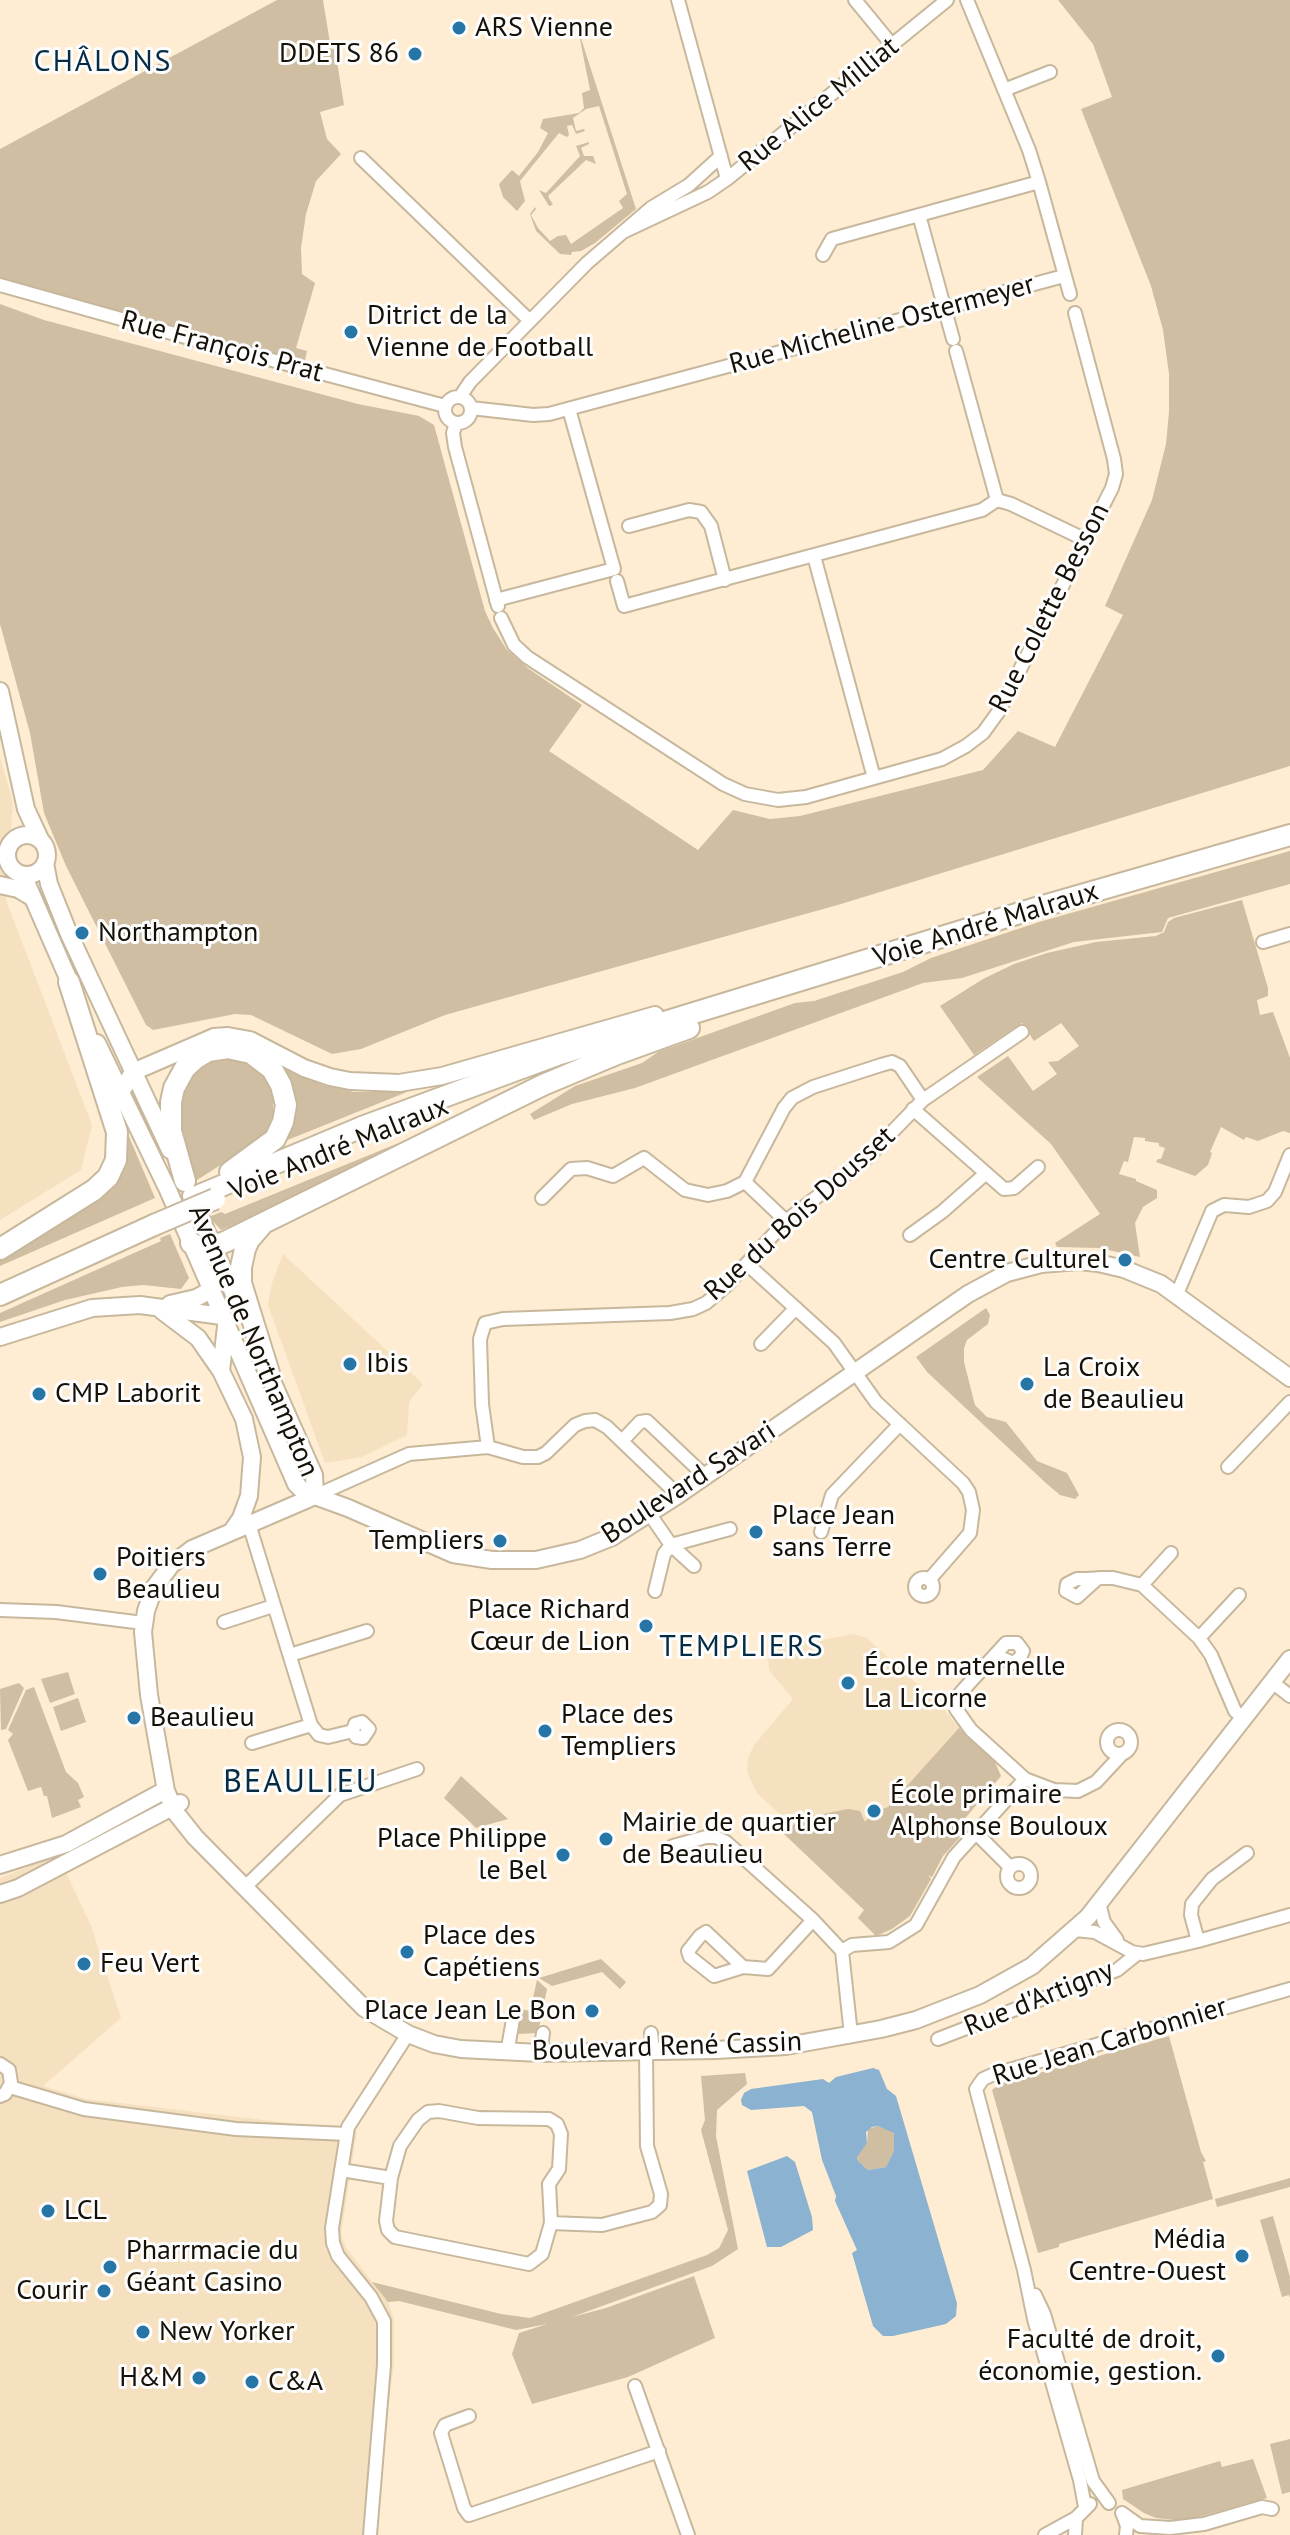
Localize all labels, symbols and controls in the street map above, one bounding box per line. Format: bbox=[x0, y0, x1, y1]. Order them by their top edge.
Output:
place label: ARS Vienne bbox=[475, 11, 613, 45]
marker: ARS Vienne bbox=[450, 19, 468, 37]
street label: Rue Alice Milliat bbox=[732, 30, 906, 180]
place label: DDETS 86 bbox=[279, 37, 399, 71]
district label: CHÂLONS bbox=[33, 44, 173, 80]
marker: DDETS 86 bbox=[406, 45, 424, 63]
street label: Rue Micheline Ostermeyer bbox=[726, 268, 1038, 382]
place label: Ditrict de la Vienne de Football bbox=[367, 299, 593, 365]
street label: Rue François Prat bbox=[117, 304, 327, 390]
marker: Ditrict de la Vienne de Football bbox=[342, 323, 360, 341]
street label: Rue Colette Besson bbox=[983, 498, 1117, 718]
street label: Voie André Malraux bbox=[869, 875, 1103, 975]
place label: Northampton bbox=[98, 916, 258, 950]
marker: Northampton bbox=[73, 924, 91, 942]
street label: Voie André Malraux bbox=[224, 1090, 454, 1208]
street label: Rue du Bois Dousset bbox=[698, 1120, 902, 1308]
street label: Avenue de Northampton bbox=[180, 1200, 326, 1482]
place label: Centre Culturel bbox=[928, 1243, 1109, 1277]
marker: Centre Culturel bbox=[1116, 1251, 1134, 1269]
place label: Ibis bbox=[366, 1347, 409, 1381]
place label: La Croix de Beaulieu bbox=[1043, 1351, 1184, 1417]
marker: Ibis bbox=[341, 1355, 359, 1373]
marker: La Croix de Beaulieu bbox=[1018, 1375, 1036, 1393]
place label: CMP Laborit bbox=[55, 1377, 201, 1411]
marker: CMP Laborit bbox=[30, 1385, 48, 1403]
street label: Boulevard Savari bbox=[596, 1414, 782, 1552]
place label: Place Jean sans Terre bbox=[772, 1499, 895, 1565]
marker: Place Jean sans Terre bbox=[747, 1523, 765, 1541]
place label: Templiers bbox=[369, 1524, 484, 1558]
marker: Templiers bbox=[491, 1532, 509, 1550]
place label: Poitiers Beaulieu bbox=[116, 1541, 221, 1607]
marker: Poitiers Beaulieu bbox=[91, 1565, 109, 1583]
place label: Place Richard Cœur de Lion bbox=[468, 1593, 630, 1659]
marker: Place Richard Cœur de Lion bbox=[637, 1617, 655, 1635]
district label: TEMPLIERS bbox=[659, 1629, 825, 1665]
place label: École maternelle La Licorne bbox=[864, 1650, 1066, 1716]
marker: École maternelle La Licorne bbox=[839, 1674, 857, 1692]
place label: Place des Templiers bbox=[561, 1698, 676, 1764]
place label: Beaulieu bbox=[150, 1701, 255, 1735]
marker: Beaulieu bbox=[125, 1709, 143, 1727]
marker: Place des Templiers bbox=[536, 1722, 554, 1740]
district label: BEAULIEU bbox=[223, 1764, 379, 1802]
place label: École primaire Alphonse Bouloux bbox=[890, 1778, 1108, 1844]
marker: École primaire Alphonse Bouloux bbox=[865, 1802, 883, 1820]
place label: Mairie de quartier de Beaulieu bbox=[622, 1806, 836, 1872]
place label: Place Philippe le Bel bbox=[377, 1822, 547, 1888]
marker: Mairie de quartier de Beaulieu bbox=[597, 1830, 615, 1848]
marker: Place Philippe le Bel bbox=[554, 1846, 572, 1864]
place label: Place des Capétiens bbox=[423, 1919, 540, 1985]
marker: Place des Capétiens bbox=[398, 1943, 416, 1961]
place label: Feu Vert bbox=[100, 1947, 200, 1981]
street label: Rue d'Artigny bbox=[959, 1954, 1119, 2044]
marker: Feu Vert bbox=[75, 1955, 93, 1973]
street label: Rue Jean Carbonnier bbox=[989, 1990, 1231, 2094]
place label: Place Jean Le Bon bbox=[364, 1994, 576, 2028]
marker: Place Jean Le Bon bbox=[583, 2002, 601, 2020]
street label: Boulevard René Cassin bbox=[531, 2025, 803, 2069]
place label: LCL bbox=[64, 2194, 107, 2228]
marker: LCL bbox=[39, 2202, 57, 2220]
place label: Média Centre-Ouest bbox=[1068, 2223, 1226, 2289]
place label: Pharrmacie du Géant Casino bbox=[126, 2234, 299, 2300]
marker: Média Centre-Ouest bbox=[1233, 2247, 1251, 2265]
marker: Pharrmacie du Géant Casino bbox=[101, 2258, 119, 2276]
place label: Courir bbox=[16, 2274, 88, 2308]
marker: Courir bbox=[95, 2282, 113, 2300]
place label: New Yorker bbox=[159, 2315, 294, 2349]
marker: New Yorker bbox=[134, 2323, 152, 2341]
place label: Faculté de droit, économie, gestion. bbox=[978, 2323, 1202, 2389]
marker: Faculté de droit, économie, gestion. bbox=[1209, 2347, 1227, 2365]
place label: H&M bbox=[119, 2361, 183, 2395]
place label: C&A bbox=[268, 2365, 323, 2399]
marker: H&M bbox=[190, 2369, 208, 2387]
marker: C&A bbox=[243, 2373, 261, 2391]

